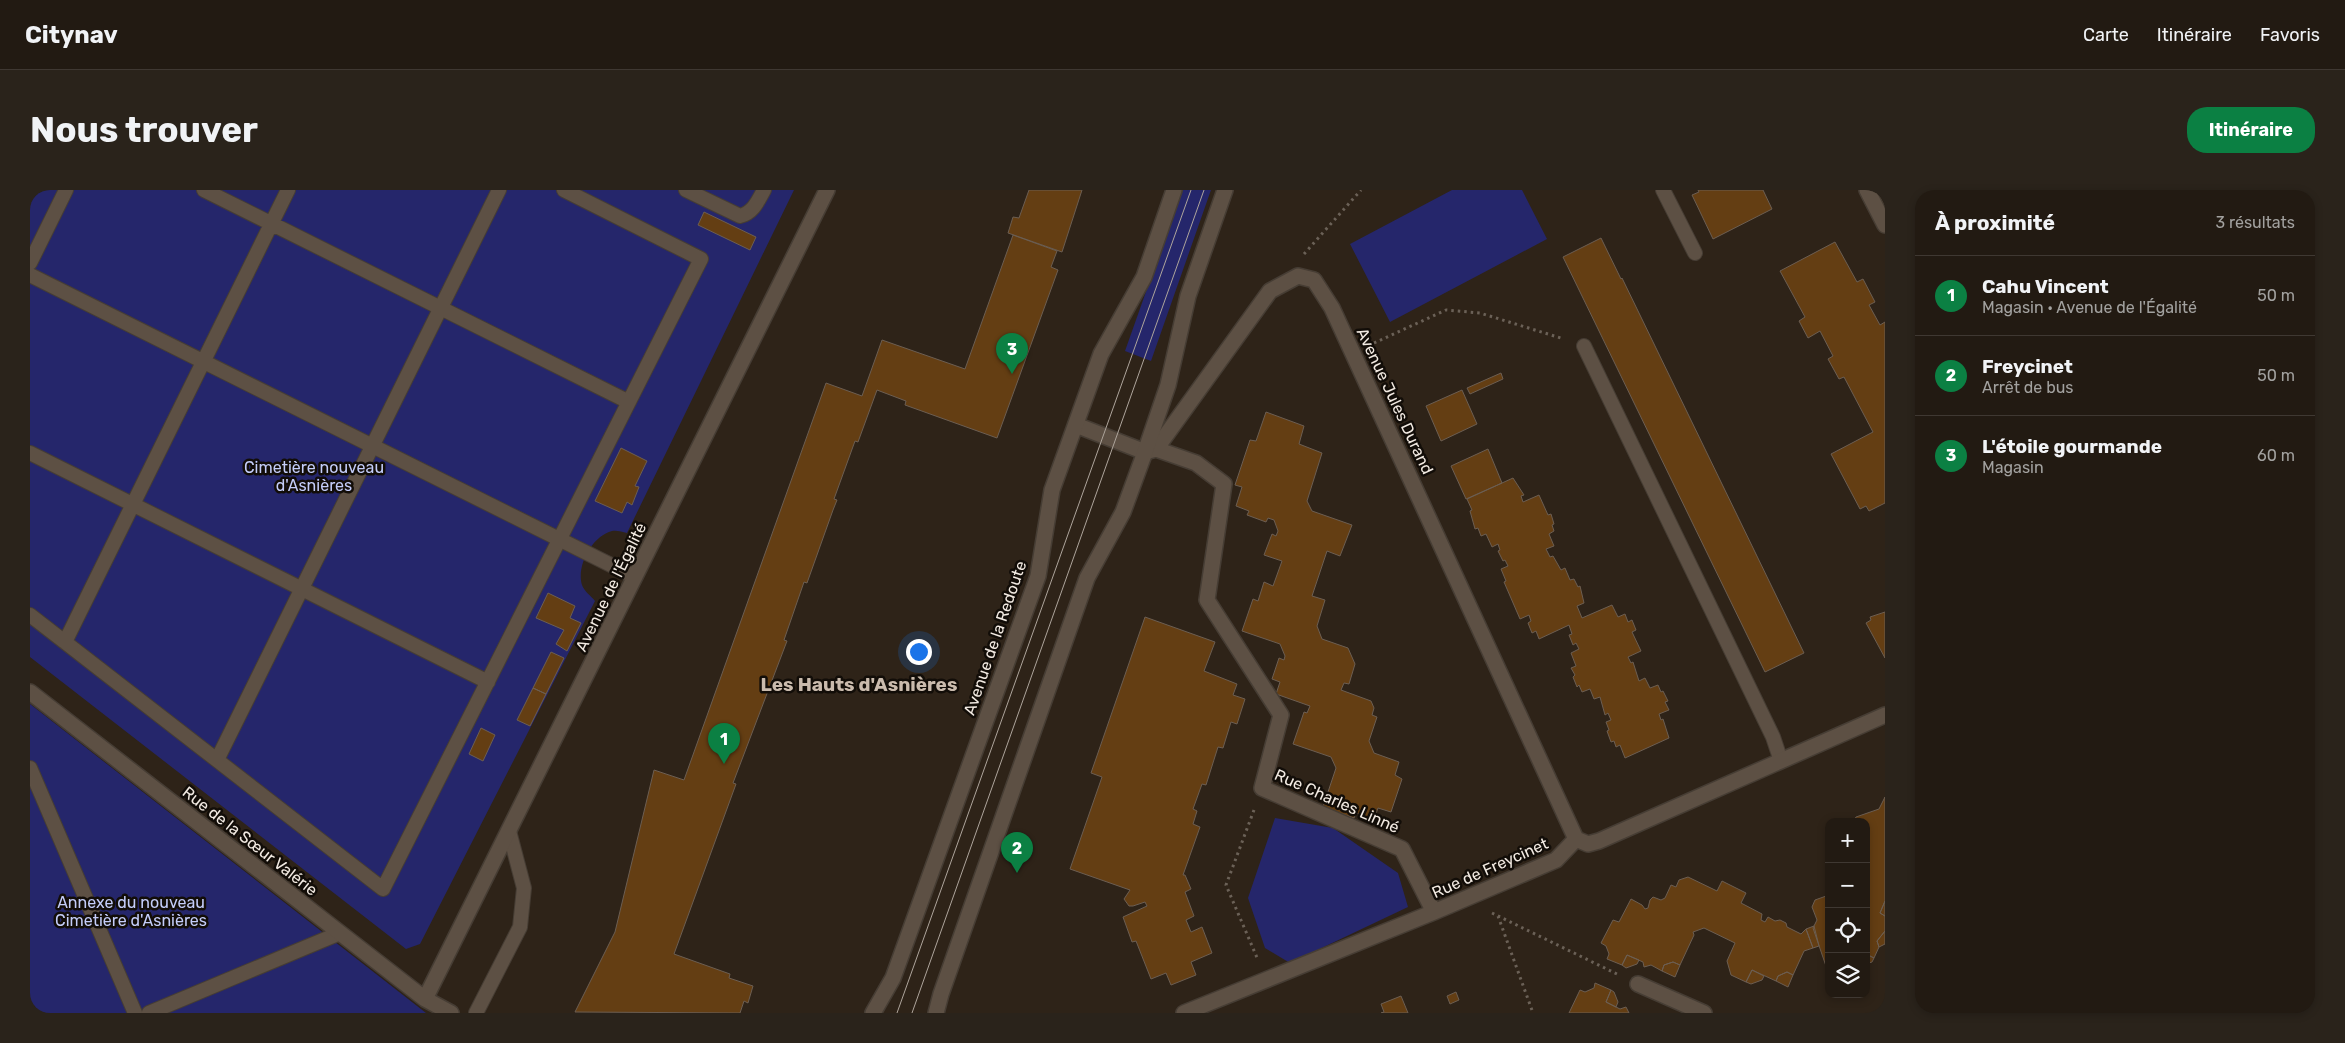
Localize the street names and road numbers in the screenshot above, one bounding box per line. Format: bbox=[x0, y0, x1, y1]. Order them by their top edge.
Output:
street label: Avenue Jules Durand bbox=[1353, 325, 1437, 477]
street label: Avenue de l'Égalité bbox=[572, 520, 650, 654]
street label: Avenue de la Redoute bbox=[960, 558, 1030, 718]
street label: Rue Charles Linné bbox=[1272, 765, 1402, 837]
street label: Rue de la Sœur Valérie bbox=[179, 782, 321, 900]
street label: Rue de Freycinet bbox=[1429, 834, 1551, 902]

